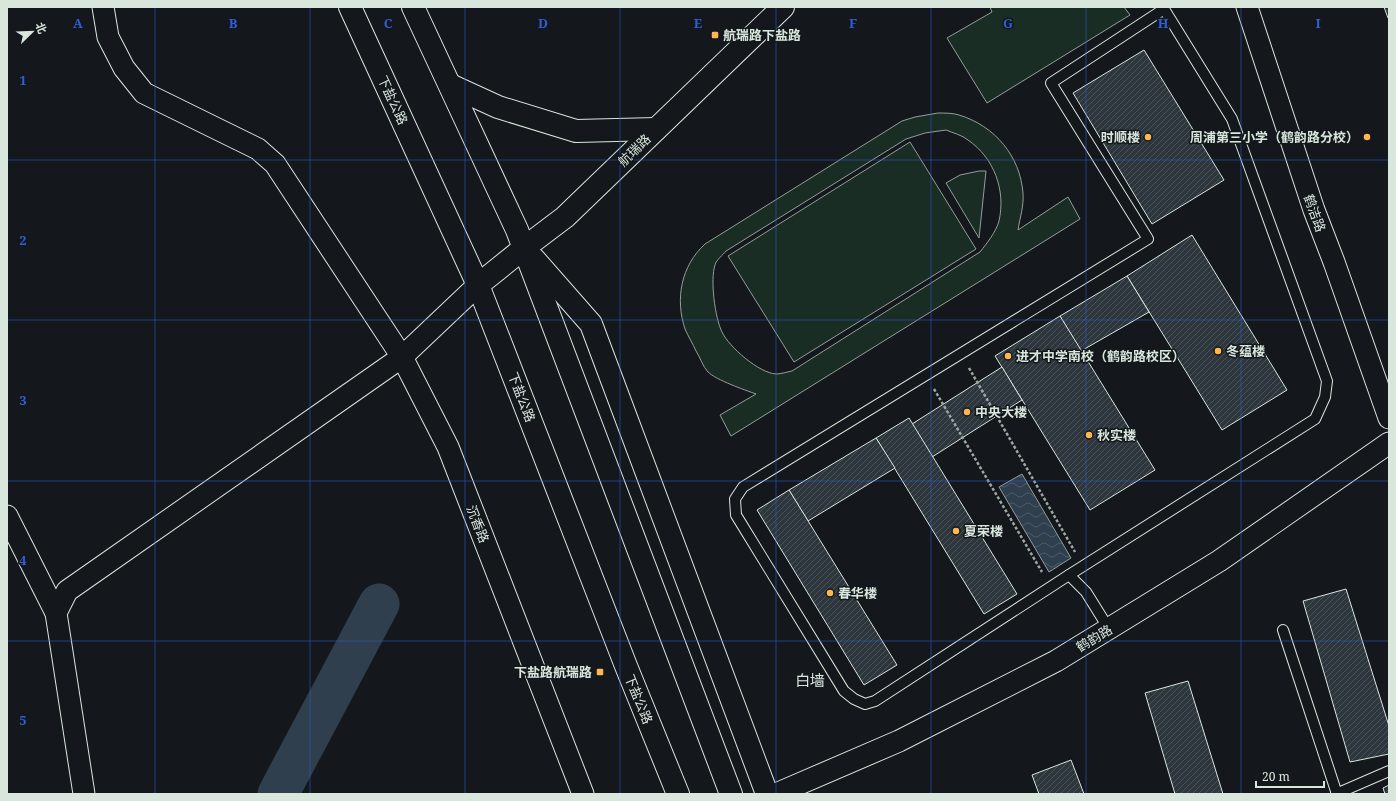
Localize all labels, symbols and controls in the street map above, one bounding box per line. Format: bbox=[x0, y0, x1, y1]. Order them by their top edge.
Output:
north arrow bbox=[12, 12, 52, 52]
text: A bbox=[73, 14, 83, 32]
text: B bbox=[229, 14, 238, 32]
text: C bbox=[384, 14, 393, 32]
text: D bbox=[538, 14, 548, 32]
text: E bbox=[694, 14, 703, 32]
text: F bbox=[849, 14, 857, 32]
text: G bbox=[1003, 14, 1013, 32]
text: H bbox=[1158, 14, 1169, 32]
text: I bbox=[1315, 14, 1321, 32]
text: 北 bbox=[33, 20, 51, 36]
place label: 航瑞路下盐路 bbox=[723, 26, 801, 44]
marker: 航瑞路下盐路 bbox=[710, 30, 720, 40]
text: 1 bbox=[19, 71, 27, 89]
street label: 下盐公路 bbox=[374, 73, 412, 127]
place label: 时顺楼 bbox=[1101, 128, 1140, 146]
place label: 周浦第三小学（鹤韵路分校） bbox=[1190, 128, 1359, 146]
street label: 航瑞路 bbox=[614, 130, 654, 170]
marker: 时顺楼 bbox=[1143, 132, 1153, 142]
marker: 周浦第三小学（鹤韵路分校） bbox=[1362, 132, 1372, 142]
street label: 鹤洁路 bbox=[1300, 192, 1330, 234]
text: 2 bbox=[19, 231, 27, 249]
place label: 冬蕴楼 bbox=[1226, 342, 1265, 360]
marker: 冬蕴楼 bbox=[1213, 346, 1223, 356]
place label: 进才中学南校（鹤韵路校区） bbox=[1016, 347, 1185, 365]
marker: 进才中学南校（鹤韵路校区） bbox=[1003, 351, 1013, 361]
street label: 下盐公路 bbox=[504, 369, 540, 425]
text: 3 bbox=[19, 391, 27, 409]
place label: 中央大楼 bbox=[975, 403, 1027, 421]
marker: 中央大楼 bbox=[962, 407, 972, 417]
place label: 秋实楼 bbox=[1097, 426, 1136, 444]
marker: 秋实楼 bbox=[1084, 430, 1094, 440]
street label: 沉香路 bbox=[463, 503, 493, 545]
place label: 夏荣楼 bbox=[964, 522, 1003, 540]
marker: 夏荣楼 bbox=[951, 526, 961, 536]
text: 4 bbox=[19, 551, 27, 569]
place label: 春华楼 bbox=[838, 584, 877, 602]
marker: 春华楼 bbox=[825, 588, 835, 598]
street label: 鹤韵路 bbox=[1073, 620, 1115, 656]
place label: 下盐路航瑞路 bbox=[514, 663, 592, 681]
marker: 下盐路航瑞路 bbox=[595, 667, 605, 677]
district label: 白墙 bbox=[795, 670, 825, 690]
street label: 下盐公路 bbox=[621, 672, 657, 726]
text: 5 bbox=[19, 711, 27, 729]
scale bar bbox=[1256, 763, 1324, 789]
text: 20 m bbox=[1262, 768, 1290, 785]

